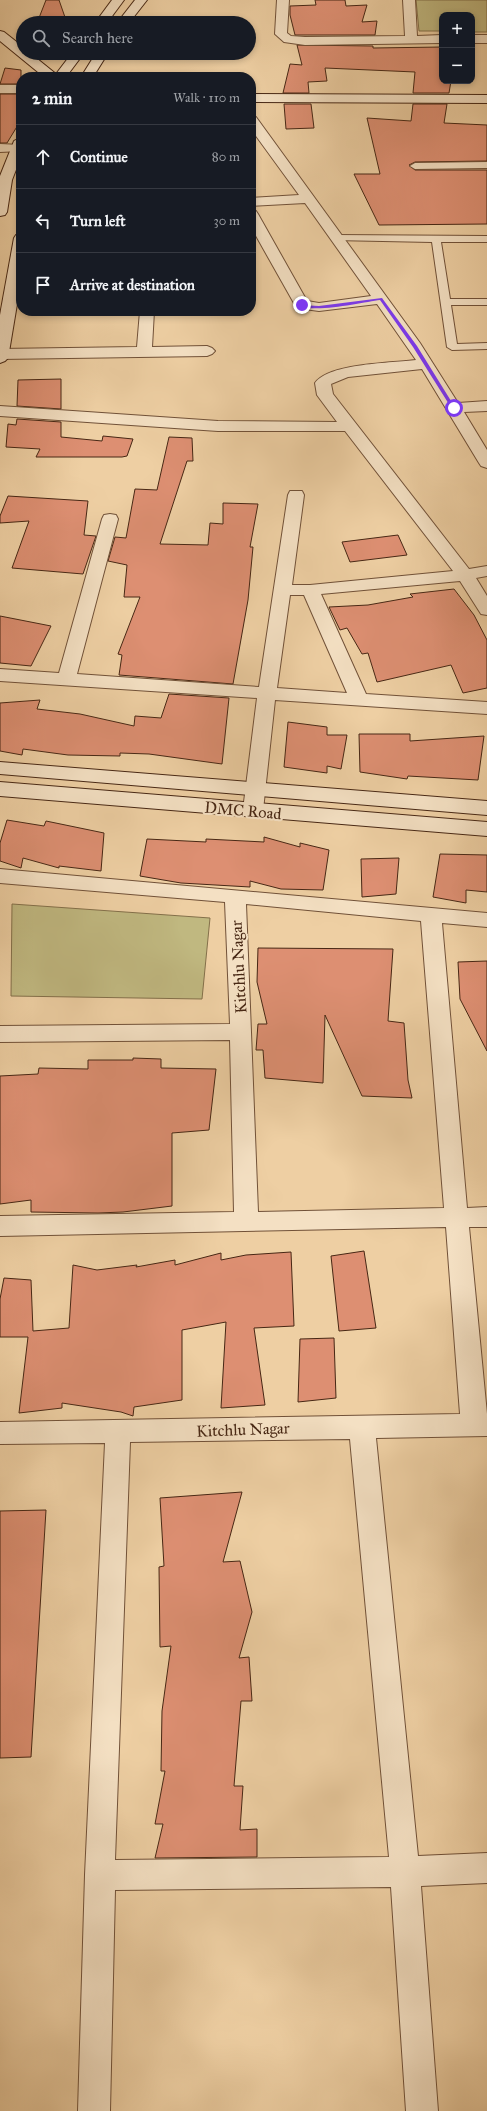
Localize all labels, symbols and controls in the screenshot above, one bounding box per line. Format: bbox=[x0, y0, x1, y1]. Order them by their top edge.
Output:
map controls bbox=[439, 12, 475, 84]
button: + bbox=[439, 12, 475, 48]
search box bbox=[16, 16, 256, 60]
icon: search bbox=[30, 27, 52, 49]
text: Search here bbox=[62, 29, 133, 47]
button: − bbox=[439, 48, 475, 84]
text: 2 min bbox=[32, 88, 72, 109]
text: Walk · 110 m bbox=[173, 90, 240, 106]
icon: ahead bbox=[32, 146, 54, 168]
text: Continue bbox=[70, 148, 128, 166]
text: 80 m bbox=[212, 149, 240, 165]
icon: left bbox=[32, 210, 54, 232]
text: Turn left bbox=[70, 212, 126, 230]
text: 30 m bbox=[214, 213, 240, 229]
icon: arrive bbox=[32, 274, 54, 296]
text: Arrive at destination bbox=[70, 276, 195, 294]
route end bbox=[293, 296, 311, 314]
route start bbox=[445, 399, 463, 417]
street label: DMC Road bbox=[204, 798, 282, 823]
street label: Kitchlu Nagar bbox=[227, 920, 251, 1014]
street label: Kitchlu Nagar bbox=[196, 1418, 290, 1442]

